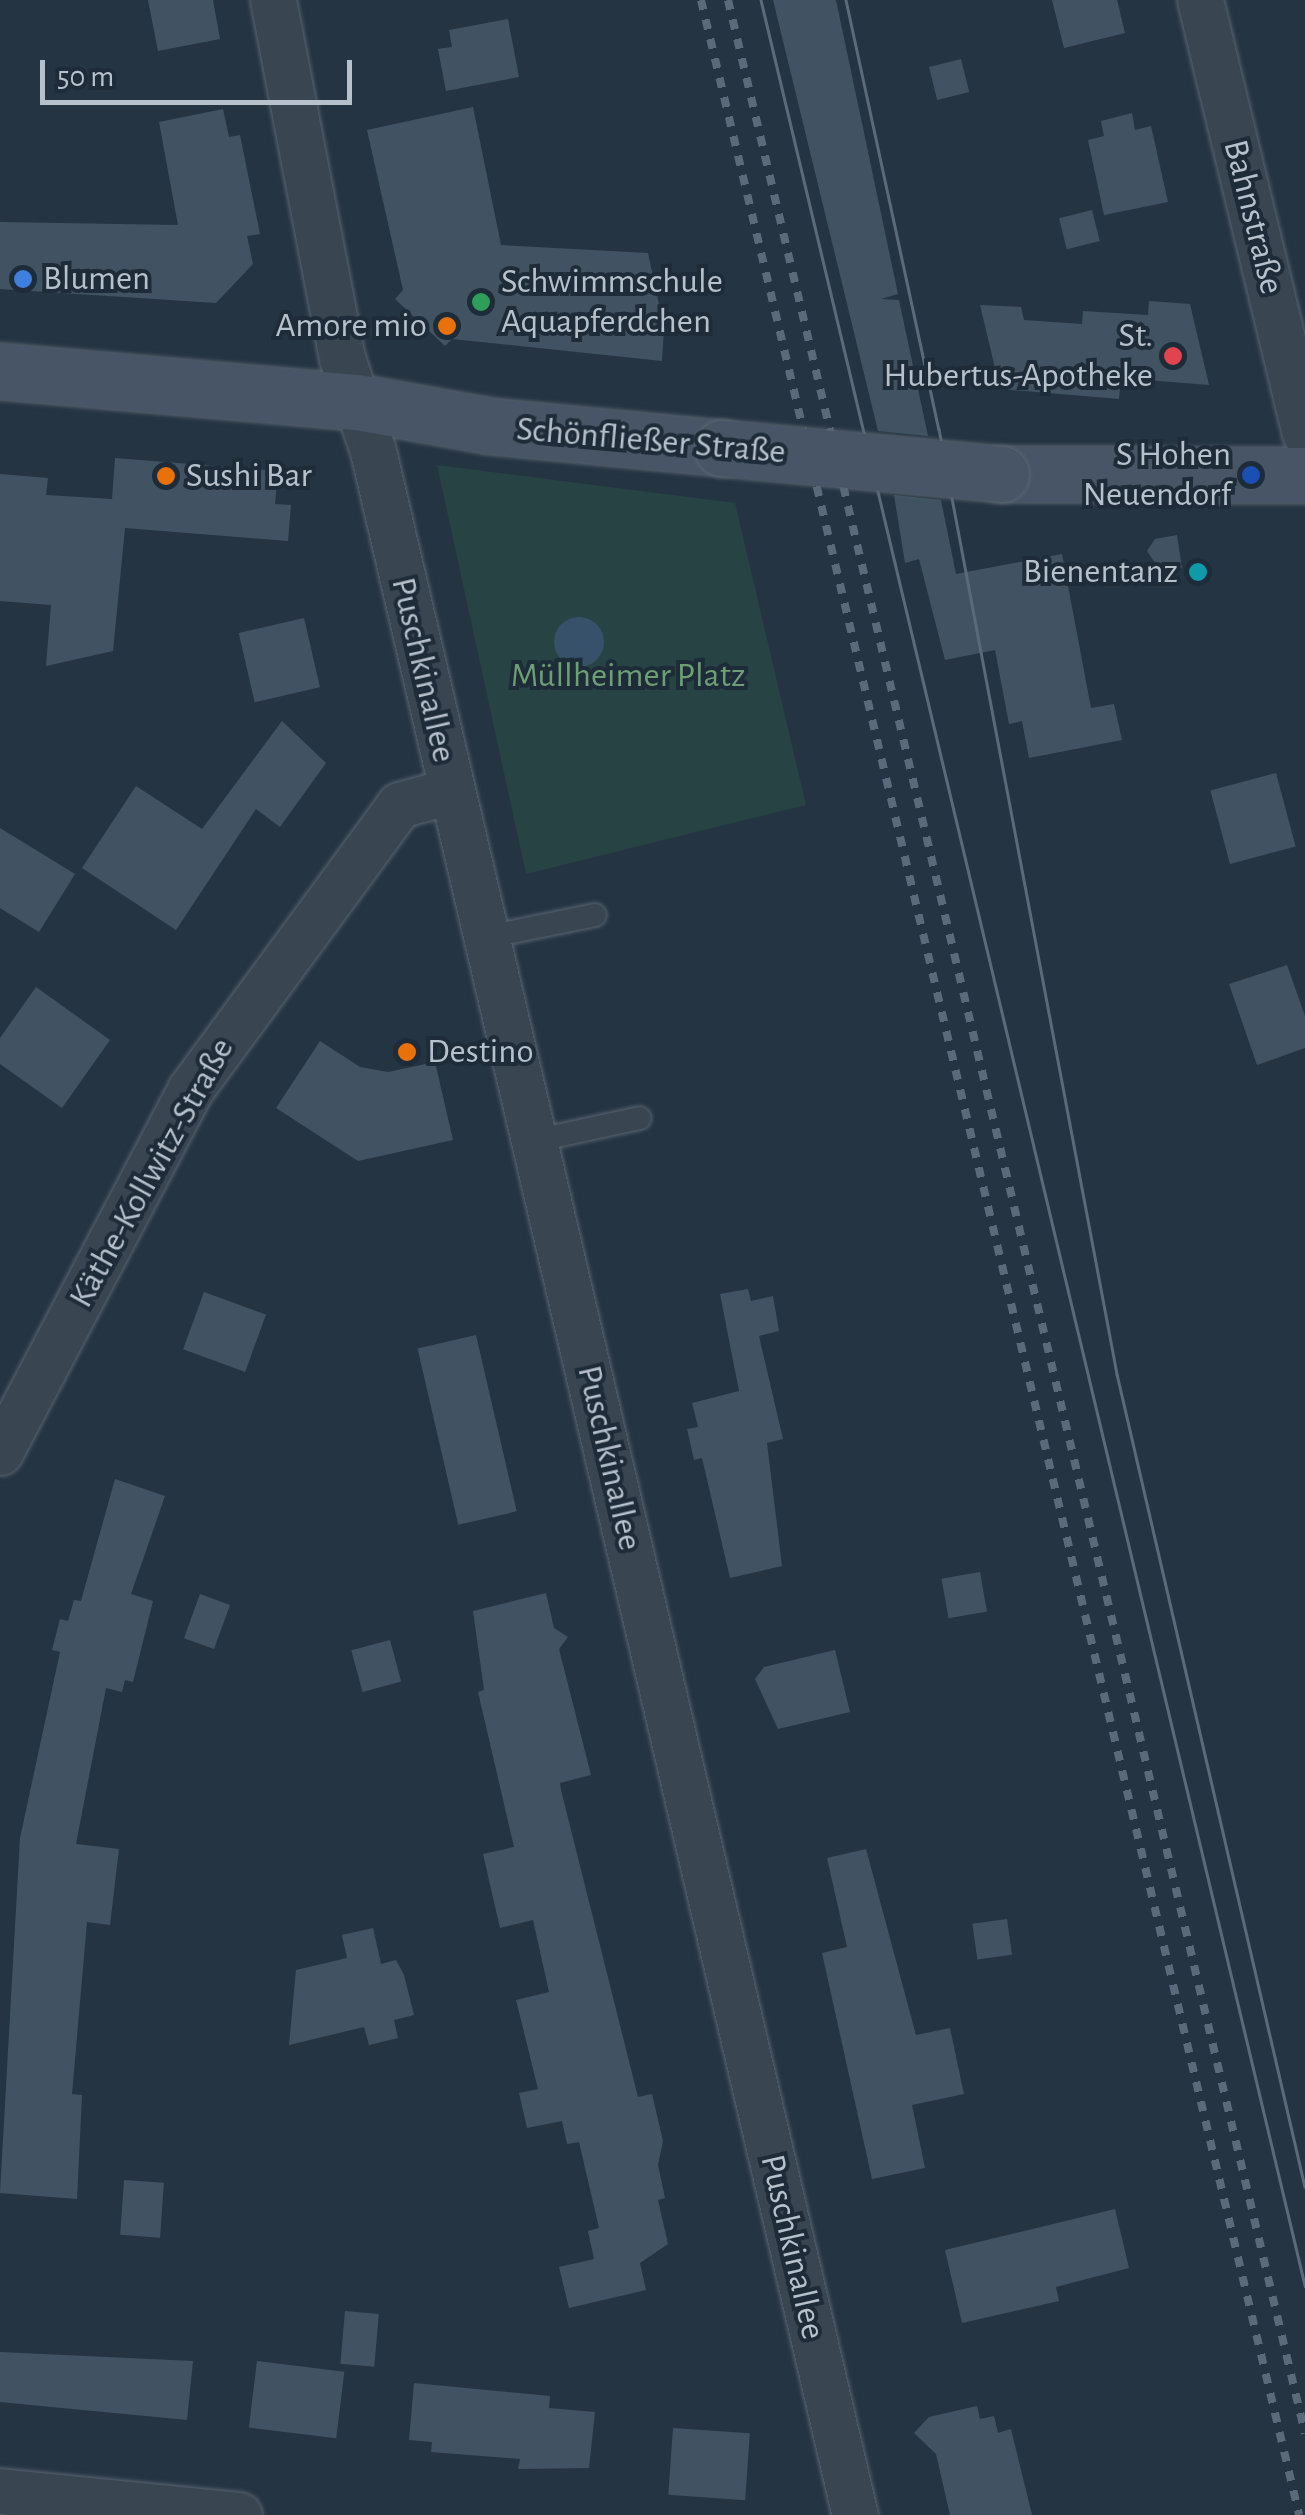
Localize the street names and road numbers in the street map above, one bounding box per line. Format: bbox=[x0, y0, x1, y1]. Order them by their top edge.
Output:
street label: Bahnstraße bbox=[1214, 135, 1292, 299]
street label: Schönfließer Straße bbox=[515, 408, 787, 474]
street label: Puschkinallee bbox=[381, 573, 465, 767]
street label: Käthe-Kollwitz-Straße bbox=[61, 1031, 243, 1315]
street label: Puschkinallee bbox=[567, 1361, 651, 1555]
street label: Puschkinallee bbox=[750, 2150, 834, 2344]

